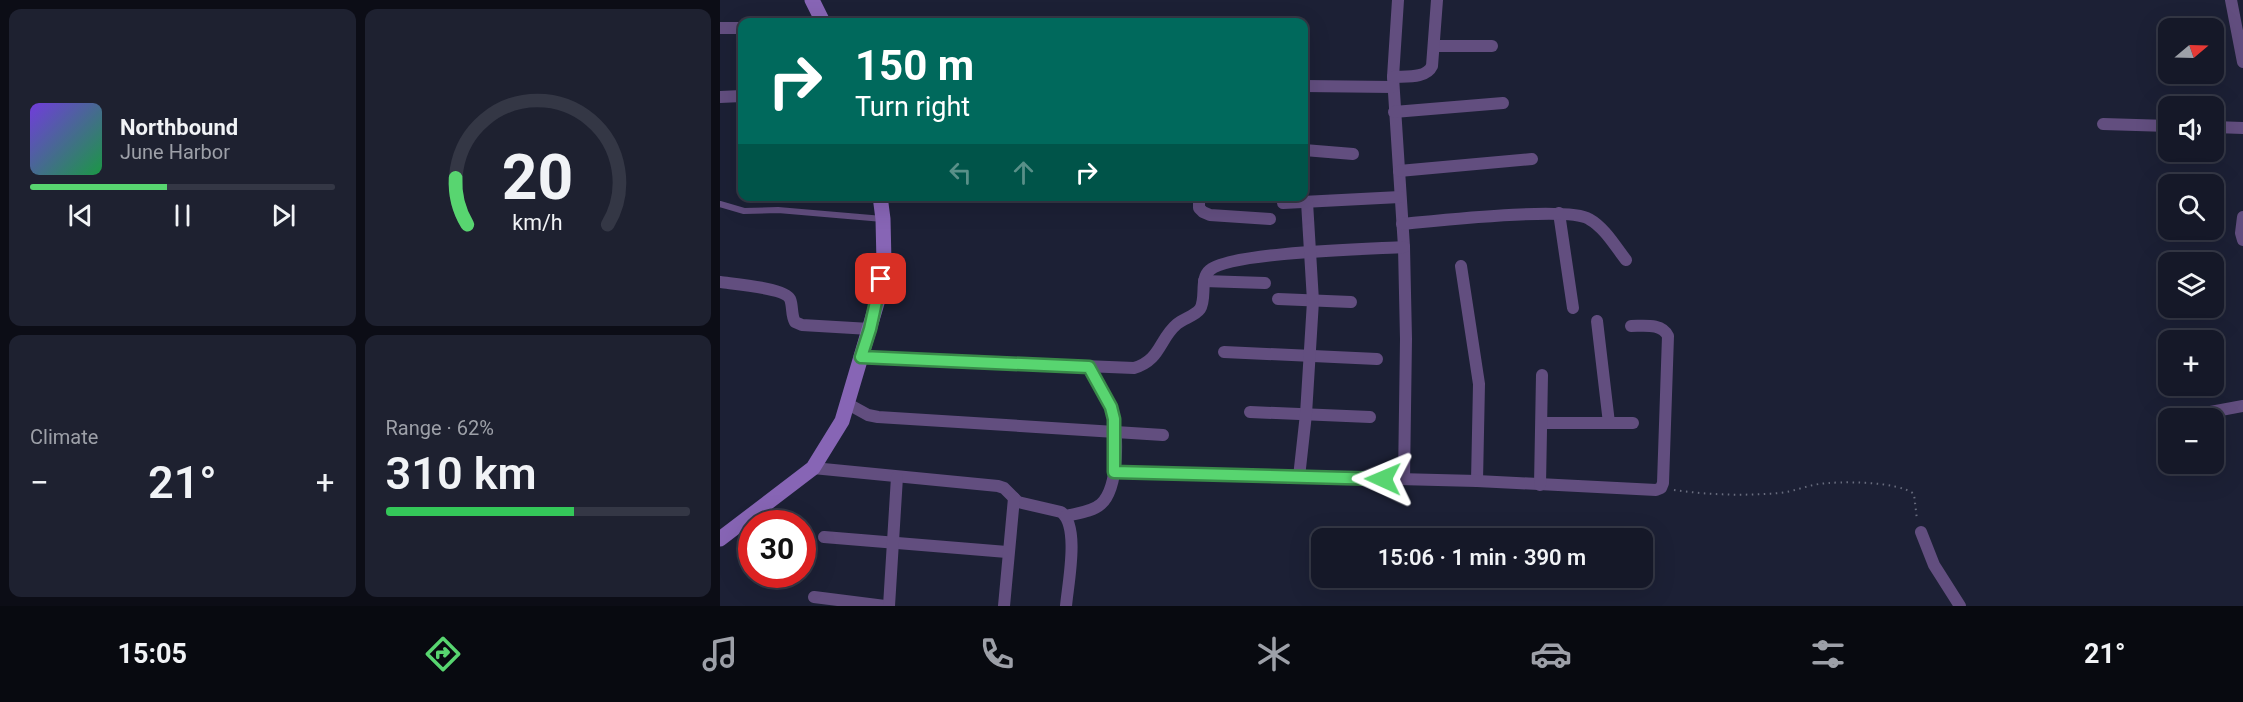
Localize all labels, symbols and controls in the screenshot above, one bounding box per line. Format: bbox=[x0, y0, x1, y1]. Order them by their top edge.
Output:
north arrow bbox=[2158, 18, 2224, 84]
map controls bbox=[2158, 18, 2224, 474]
text: 150 m bbox=[855, 41, 974, 90]
icon: right bbox=[756, 42, 834, 120]
text: Turn right bbox=[855, 91, 970, 123]
button: sound bbox=[2158, 96, 2224, 162]
text: Northbound bbox=[120, 115, 238, 140]
text: June Harbor bbox=[120, 140, 230, 164]
text: 20 bbox=[502, 141, 574, 214]
icon: left bbox=[944, 156, 977, 189]
icon: ahead bbox=[1007, 156, 1040, 189]
icon: right bbox=[1070, 156, 1103, 189]
button: search bbox=[2158, 174, 2224, 240]
icon: previous bbox=[64, 199, 97, 232]
icon: pause bbox=[166, 199, 199, 232]
icon: next bbox=[267, 199, 300, 232]
text: km/h bbox=[513, 210, 563, 235]
button: layers bbox=[2158, 252, 2224, 318]
pin bbox=[855, 253, 906, 304]
icon: arrive bbox=[864, 262, 897, 295]
button: + bbox=[2158, 330, 2224, 396]
button: − bbox=[2158, 408, 2224, 474]
text: Range · 62% bbox=[386, 416, 494, 440]
text: Climate bbox=[30, 425, 98, 449]
text: 310 km bbox=[386, 447, 537, 500]
position arrow bbox=[1351, 447, 1415, 511]
text: 21° bbox=[148, 456, 217, 509]
text: − bbox=[30, 463, 49, 502]
text: + bbox=[316, 463, 335, 502]
speed limit sign: 30 bbox=[738, 510, 816, 588]
text: 15:06 · 1 min · 390 m bbox=[1378, 545, 1586, 570]
icon: directions bbox=[422, 633, 464, 675]
icon: music bbox=[699, 633, 741, 675]
icon: phone bbox=[976, 633, 1018, 675]
icon: climate bbox=[1253, 633, 1295, 675]
icon: car bbox=[1530, 633, 1572, 675]
icon: filters bbox=[1807, 633, 1849, 675]
text: 15:05 bbox=[117, 638, 187, 670]
text: 21° bbox=[2084, 638, 2125, 670]

